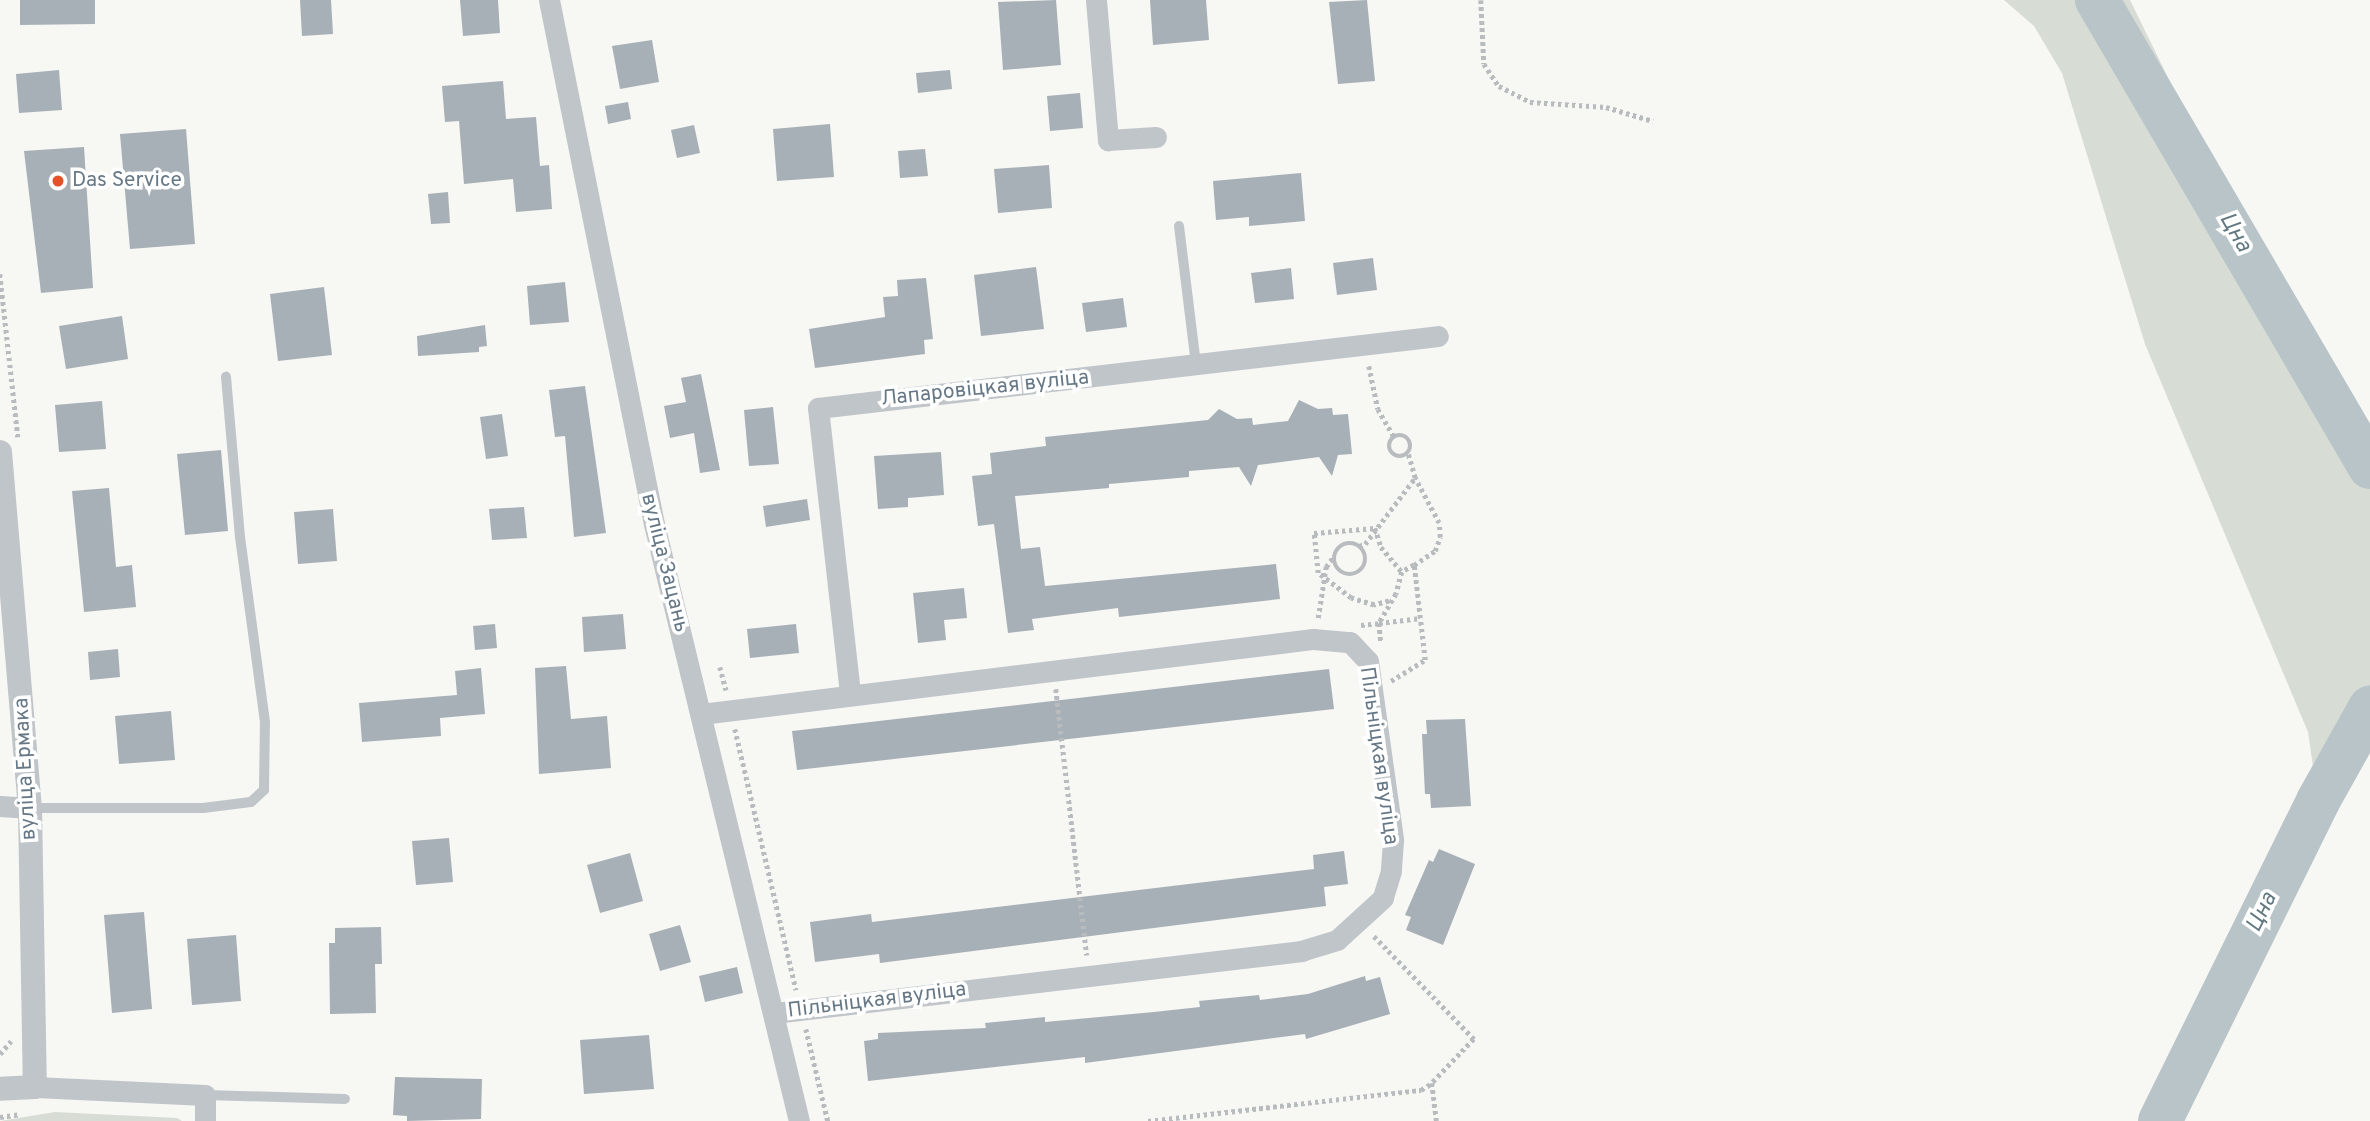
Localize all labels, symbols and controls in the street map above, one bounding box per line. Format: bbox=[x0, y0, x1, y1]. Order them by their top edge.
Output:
place label: Das Service bbox=[72, 168, 182, 194]
marker: Das Service bbox=[50, 173, 66, 189]
water label: Цна bbox=[2212, 208, 2256, 258]
street label: Лапаровіцкая вуліца bbox=[880, 366, 1090, 412]
street label: вуліца Зацань bbox=[635, 491, 693, 635]
street label: Пільніцкая вуліца bbox=[1353, 665, 1403, 847]
street label: вуліца Ермака bbox=[10, 697, 42, 841]
water label: Цна bbox=[2242, 888, 2284, 938]
street label: Пільніцкая вуліца bbox=[786, 978, 968, 1024]

